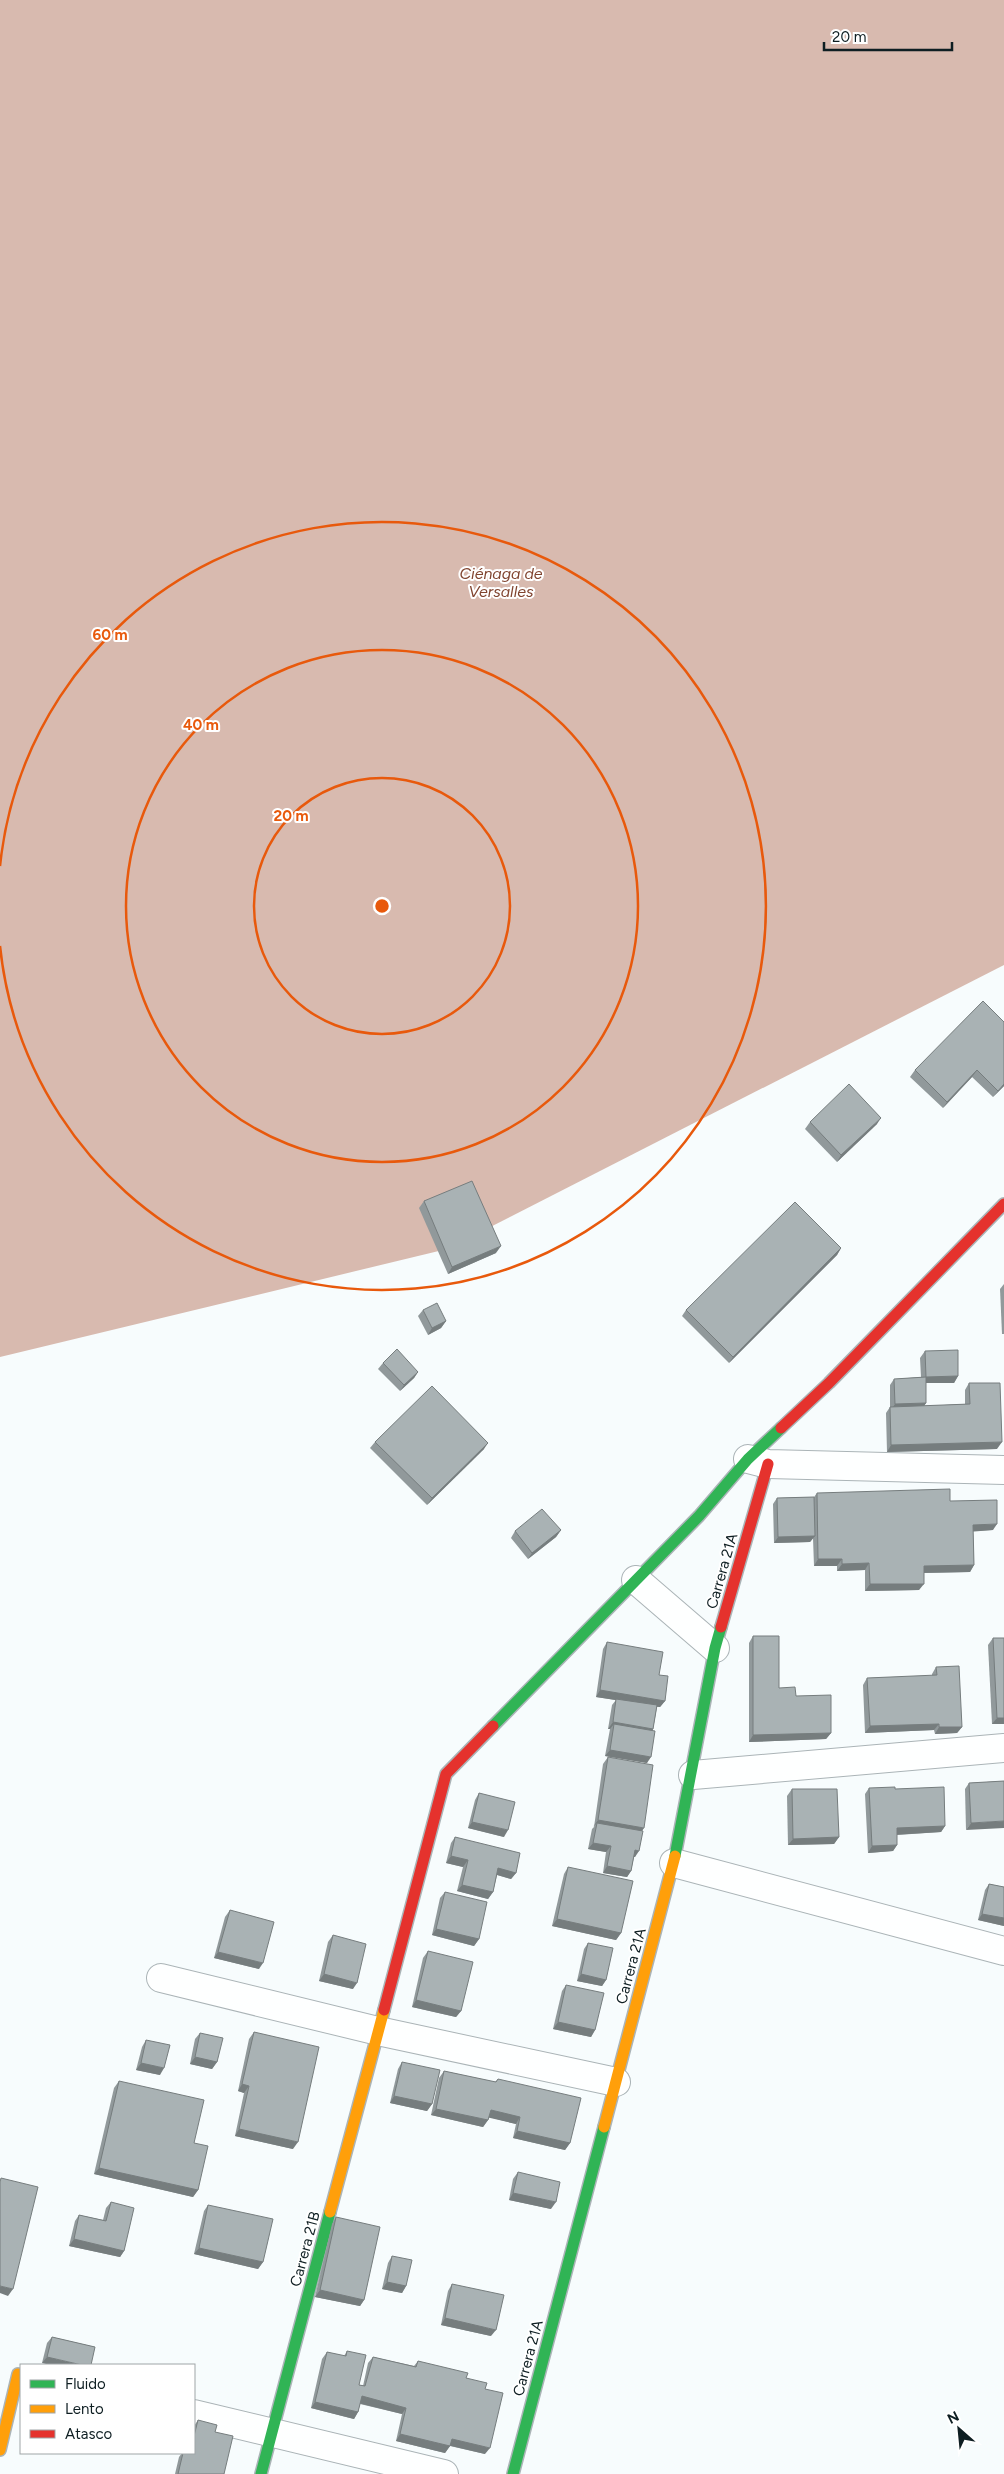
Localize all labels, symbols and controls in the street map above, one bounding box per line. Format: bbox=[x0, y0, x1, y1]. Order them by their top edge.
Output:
scale bar bbox=[824, 20, 952, 52]
text: 20 m bbox=[832, 28, 866, 46]
water label: Ciénaga de Versalles bbox=[459, 564, 543, 601]
text: 60 m bbox=[92, 626, 128, 644]
text: 40 m bbox=[183, 716, 219, 734]
text: 20 m bbox=[273, 807, 309, 825]
centre of rings bbox=[373, 897, 391, 915]
street label: Carrera 21A bbox=[703, 1531, 741, 1611]
street label: Carrera 21A bbox=[612, 1926, 650, 2006]
street label: Carrera 21B bbox=[286, 2209, 324, 2289]
street label: Carrera 21A bbox=[509, 2318, 547, 2398]
legend bbox=[20, 2364, 195, 2454]
text: Fluido bbox=[65, 2375, 106, 2393]
text: Lento bbox=[65, 2400, 104, 2418]
north arrow bbox=[934, 2404, 984, 2454]
text: N bbox=[945, 2408, 962, 2428]
text: Atasco bbox=[65, 2425, 113, 2443]

